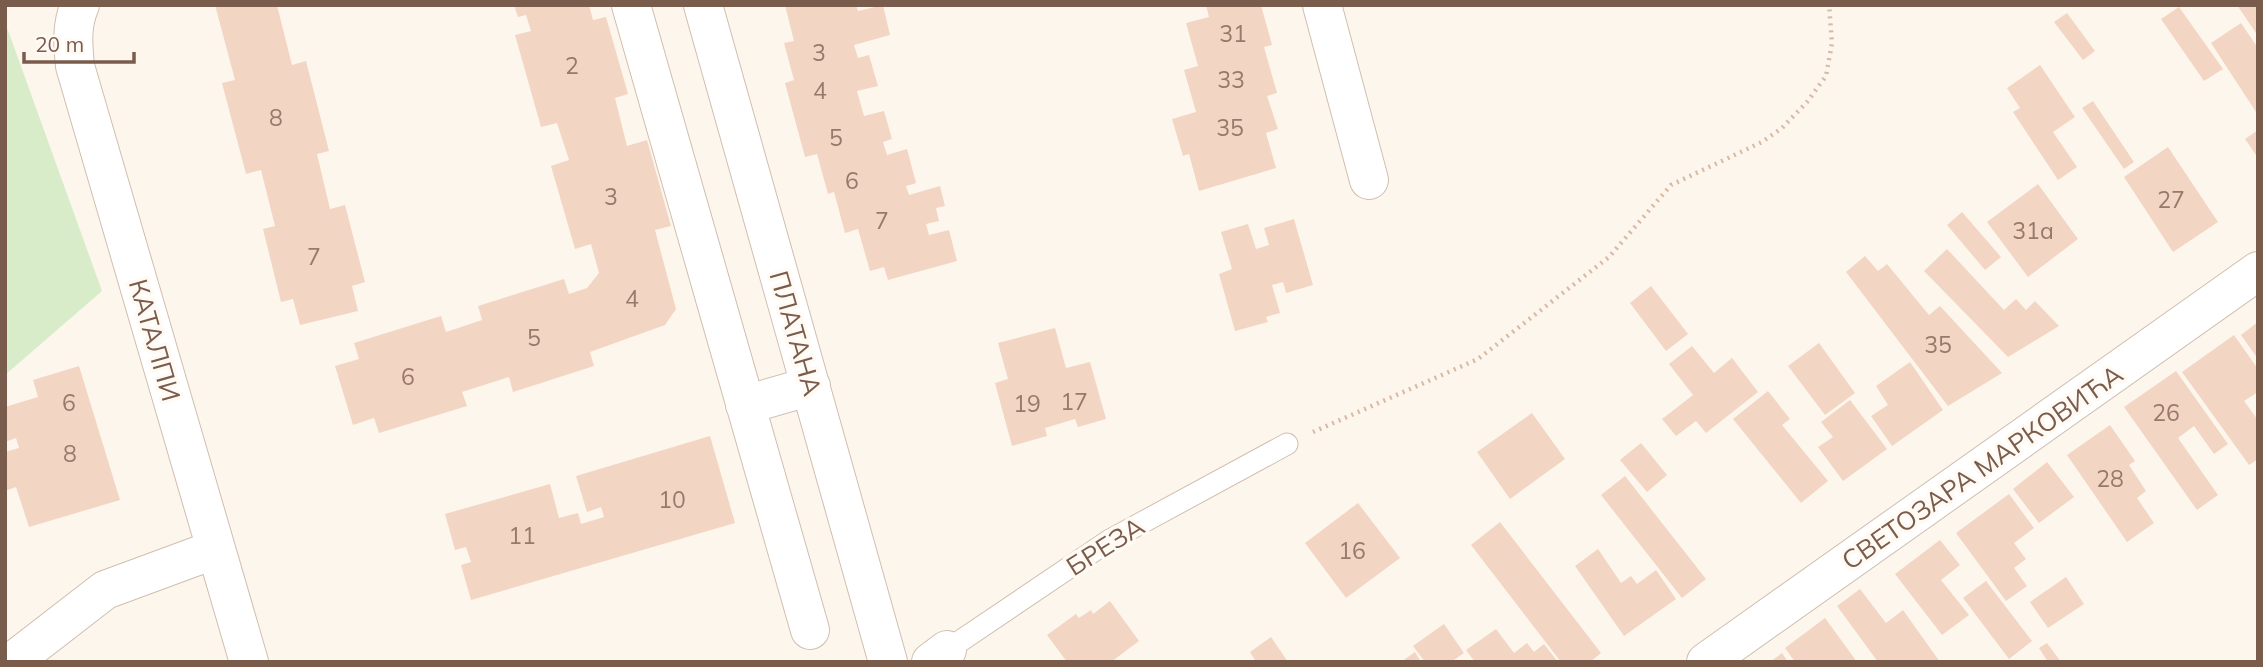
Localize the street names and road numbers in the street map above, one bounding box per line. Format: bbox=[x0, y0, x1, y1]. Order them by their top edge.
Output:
street label: ПЛАТАНА bbox=[762, 267, 830, 399]
street label: КАТАЛПИ bbox=[122, 275, 188, 405]
street label: СВЕТОЗАРА МАРКОВИЋА bbox=[1835, 357, 2129, 577]
street label: БРЕЗА bbox=[1060, 509, 1150, 583]

